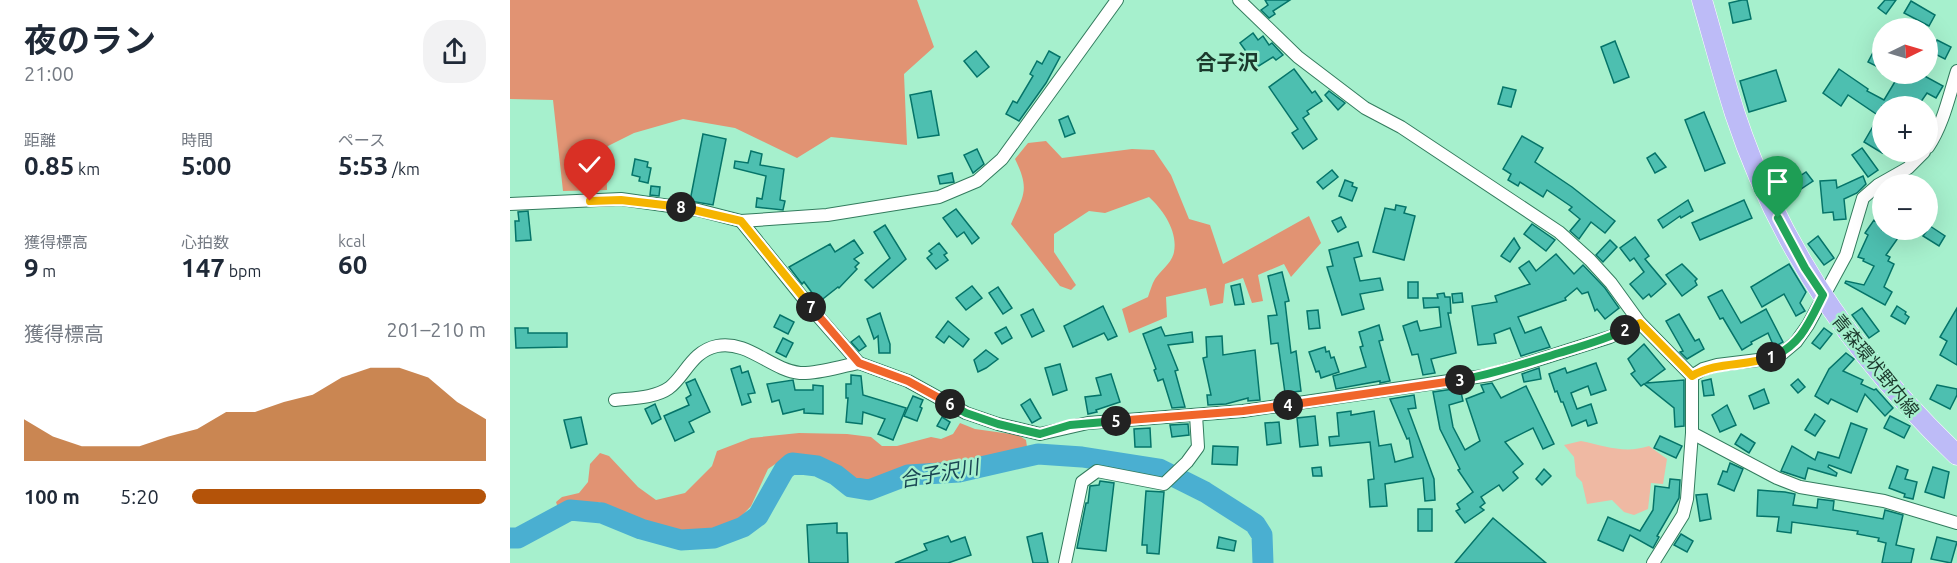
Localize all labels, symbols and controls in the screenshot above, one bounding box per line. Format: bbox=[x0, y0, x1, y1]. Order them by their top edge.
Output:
north arrow bbox=[1872, 18, 1938, 84]
map controls bbox=[1872, 18, 1938, 240]
button: share bbox=[423, 20, 486, 83]
text: 夜のラン bbox=[24, 21, 156, 58]
district label: 合子沢 bbox=[1196, 50, 1259, 74]
text: 21:00 bbox=[24, 62, 74, 85]
button: + bbox=[1872, 96, 1938, 162]
text: 距離 bbox=[24, 131, 56, 149]
text: 時間 bbox=[181, 131, 213, 149]
text: ペース bbox=[338, 131, 385, 149]
pin bbox=[564, 139, 615, 201]
icon: check bbox=[573, 148, 606, 181]
text: 0.85 bbox=[24, 151, 74, 180]
text: 5:00 bbox=[181, 151, 231, 180]
text: 5:53 bbox=[338, 151, 388, 180]
pin bbox=[1752, 156, 1803, 218]
text: km bbox=[74, 160, 100, 178]
text: /km bbox=[388, 160, 420, 178]
icon: arrive bbox=[1761, 165, 1794, 198]
button: − bbox=[1872, 174, 1938, 240]
pin: 8 bbox=[666, 192, 696, 222]
text: 8 bbox=[676, 198, 686, 216]
text: kcal bbox=[338, 232, 366, 250]
text: 獲得標高 bbox=[24, 233, 88, 251]
text: 心拍数 bbox=[181, 233, 229, 251]
text: 60 bbox=[338, 250, 367, 279]
text: 9 bbox=[24, 253, 39, 282]
text: 147 bbox=[181, 253, 225, 282]
text: m bbox=[39, 262, 56, 280]
text: bpm bbox=[225, 262, 261, 280]
pin: 7 bbox=[796, 292, 826, 322]
text: 7 bbox=[806, 298, 816, 316]
street label: 青森環状野内線 bbox=[1829, 310, 1923, 420]
pin: 2 bbox=[1610, 315, 1640, 345]
text: 201–210 m bbox=[387, 318, 486, 341]
text: 2 bbox=[1620, 321, 1630, 339]
text: 獲得標高 bbox=[24, 322, 104, 345]
pin: 1 bbox=[1756, 342, 1786, 372]
text: 1 bbox=[1766, 348, 1776, 366]
pin: 3 bbox=[1445, 365, 1475, 395]
text: 3 bbox=[1455, 371, 1465, 389]
pin: 6 bbox=[935, 389, 965, 419]
pin: 4 bbox=[1273, 390, 1303, 420]
text: 6 bbox=[945, 395, 955, 413]
text: 4 bbox=[1283, 396, 1293, 414]
pin: 5 bbox=[1101, 406, 1131, 436]
text: 5 bbox=[1111, 412, 1121, 430]
water label: 合子沢川 bbox=[898, 454, 982, 491]
text: 100 m bbox=[24, 485, 80, 508]
text: 5:20 bbox=[120, 485, 159, 508]

